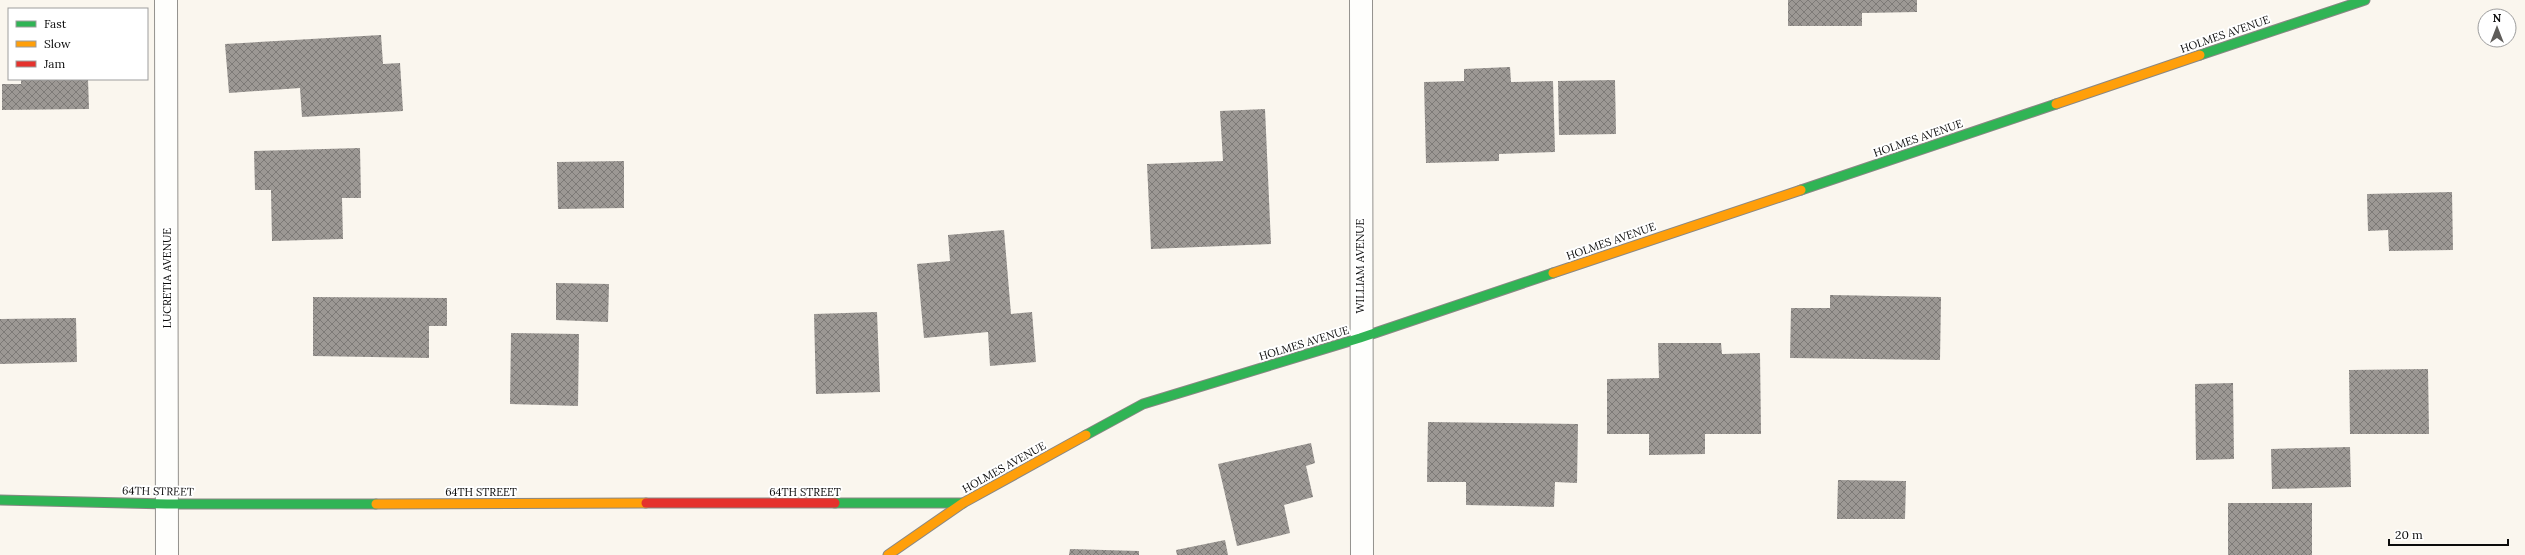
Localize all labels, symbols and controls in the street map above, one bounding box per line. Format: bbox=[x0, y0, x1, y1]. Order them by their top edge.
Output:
legend bbox=[8, 8, 148, 80]
north arrow bbox=[2477, 8, 2517, 48]
text: N bbox=[2493, 11, 2502, 25]
street label: HOLMES AVENUE bbox=[2179, 12, 2272, 56]
text: Fast bbox=[44, 16, 67, 31]
text: Slow bbox=[44, 36, 71, 51]
text: Jam bbox=[43, 56, 65, 71]
street label: HOLMES AVENUE bbox=[1872, 116, 1965, 160]
street label: WILLIAM AVENUE bbox=[1353, 218, 1367, 313]
street label: HOLMES AVENUE bbox=[1565, 219, 1658, 263]
street label: LUCRETIA AVENUE bbox=[160, 228, 174, 328]
street label: HOLMES AVENUE bbox=[1257, 323, 1351, 363]
street label: HOLMES AVENUE bbox=[960, 438, 1048, 496]
street label: 64TH STREET bbox=[122, 483, 194, 499]
street label: 64TH STREET bbox=[445, 485, 517, 499]
street label: 64TH STREET bbox=[769, 485, 841, 499]
scale bar bbox=[2389, 521, 2508, 547]
text: 20 m bbox=[2395, 527, 2423, 542]

